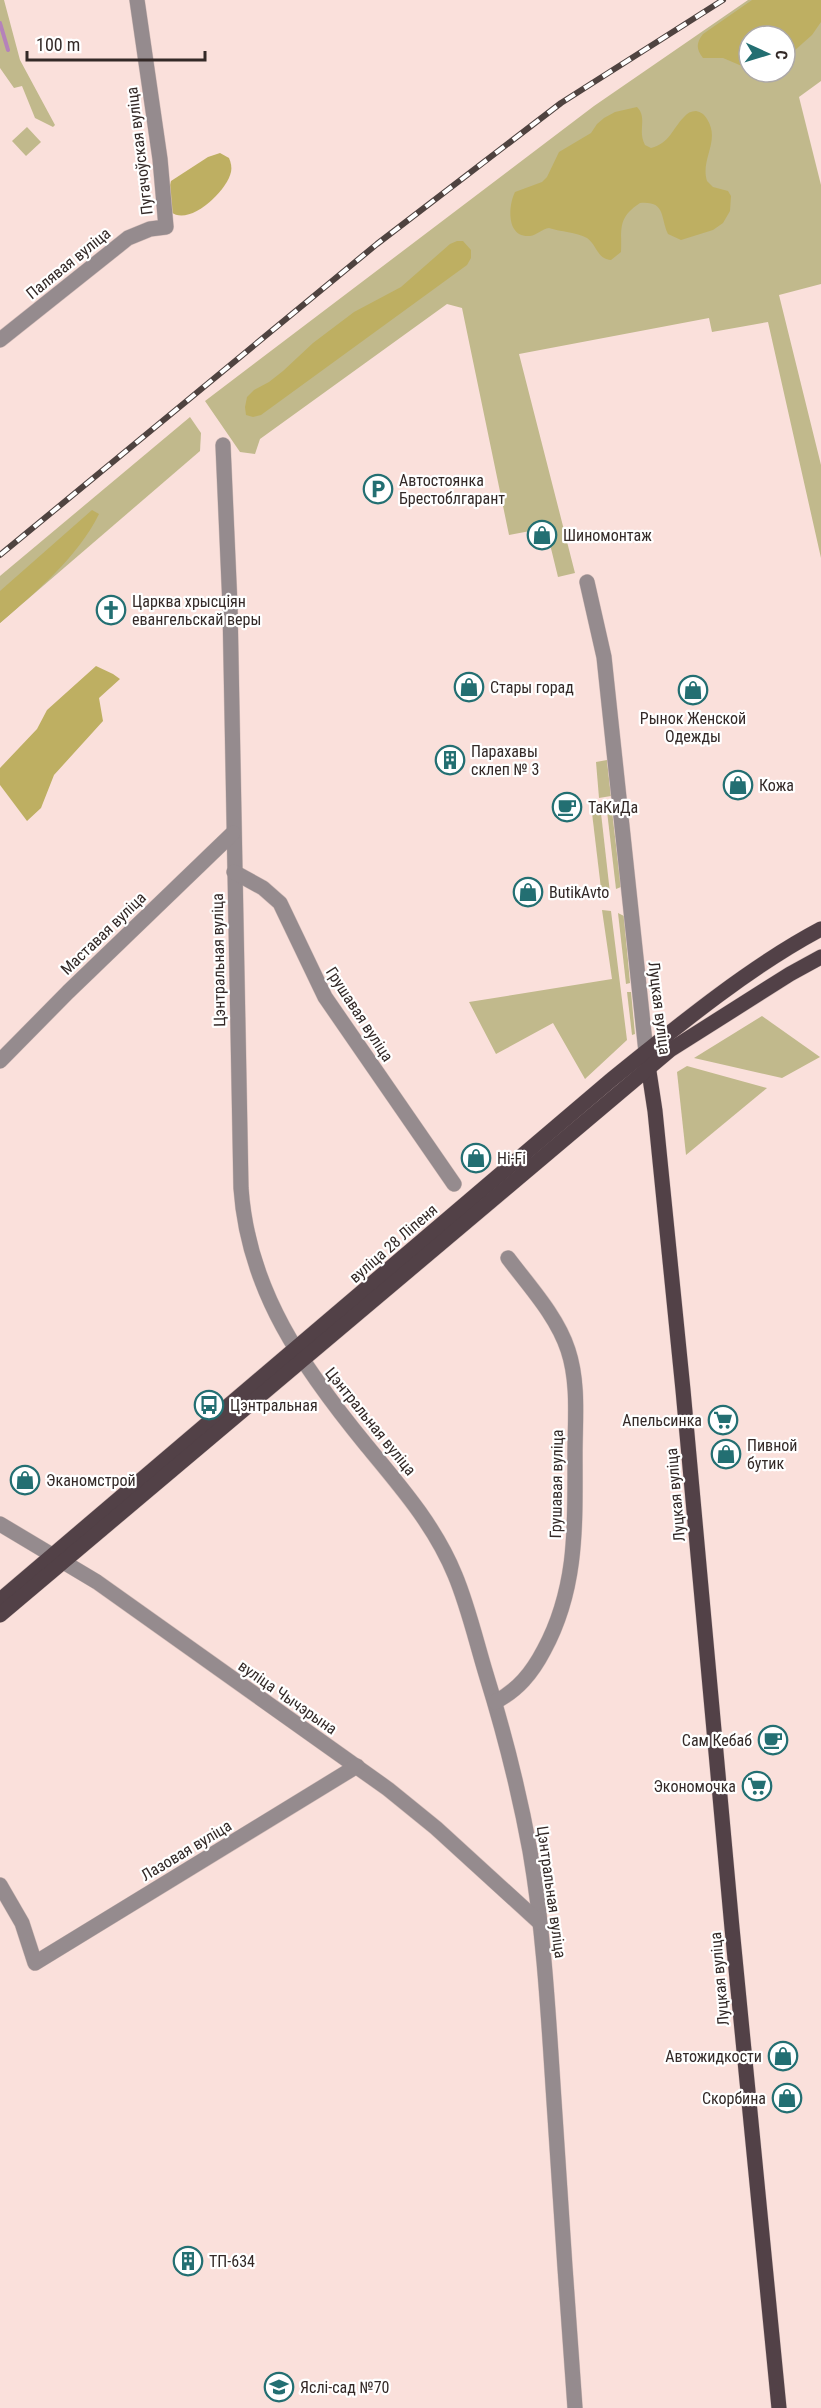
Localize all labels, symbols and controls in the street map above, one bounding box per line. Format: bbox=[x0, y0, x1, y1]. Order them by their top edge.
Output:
scale bar bbox=[27, 24, 206, 62]
north arrow bbox=[737, 24, 797, 84]
text: 100 m bbox=[36, 34, 80, 55]
text: С bbox=[772, 50, 791, 60]
street label: Пугачоўская вуліца bbox=[122, 86, 157, 216]
street label: Палявая вуліца bbox=[22, 224, 114, 303]
place label: Автостоянка Брестоблгарант bbox=[399, 471, 505, 508]
parking icon: Автостоянка Брестоблгарант bbox=[362, 473, 394, 505]
shop icon: Шиномонтаж bbox=[526, 519, 558, 551]
place label: Шиномонтаж bbox=[563, 526, 652, 545]
place label: Царква хрысціян евангельскай веры bbox=[132, 592, 261, 629]
church icon: Царква хрысціян евангельскай веры bbox=[95, 594, 127, 626]
shop icon: Стары горад bbox=[453, 671, 485, 703]
shop icon: Рынок Женской Одежды bbox=[677, 674, 709, 706]
place label: Стары горад bbox=[490, 678, 574, 697]
place label: Рынок Женской Одежды bbox=[640, 709, 746, 746]
place label: Парахавы склеп № 3 bbox=[471, 742, 539, 779]
building icon: Парахавы склеп № 3 bbox=[434, 744, 466, 776]
shop icon: Кожа bbox=[722, 769, 754, 801]
place label: Кожа bbox=[759, 776, 794, 795]
cafe icon: ТаКиДа bbox=[551, 791, 583, 823]
place label: ТаКиДа bbox=[588, 798, 638, 817]
shop icon: ButikAvto bbox=[512, 876, 544, 908]
place label: ButikAvto bbox=[549, 883, 609, 902]
street label: Маставая вуліца bbox=[57, 888, 150, 979]
street label: Цэнтральная вуліца bbox=[208, 893, 229, 1027]
street label: Луцкая вуліца bbox=[644, 960, 675, 1056]
street label: Грушавая вуліца bbox=[322, 963, 397, 1065]
shop icon: Hi-Fi bbox=[460, 1142, 492, 1174]
place label: Hi-Fi bbox=[497, 1149, 526, 1168]
street label: вуліца 28 Ліпеня bbox=[345, 1200, 441, 1287]
street label: Цэнтральная вуліца bbox=[321, 1363, 420, 1479]
bus stop icon: Цэнтральная bbox=[193, 1389, 225, 1421]
place label: Цэнтральная bbox=[230, 1396, 318, 1415]
supermarket icon: Апельсинка bbox=[707, 1404, 739, 1436]
place label: Апельсинка bbox=[622, 1411, 702, 1430]
street label: Грушавая вуліца bbox=[546, 1429, 567, 1539]
place label: Пивной бутик bbox=[747, 1436, 797, 1473]
shop icon: Пивной бутик bbox=[710, 1438, 742, 1470]
street label: Луцкая вуліца bbox=[662, 1447, 689, 1543]
shop icon: Эканомстрой bbox=[9, 1464, 41, 1496]
place label: Эканомстрой bbox=[46, 1471, 136, 1490]
street label: вуліца Чычэрына bbox=[235, 1656, 341, 1739]
cafe icon: Сам Кебаб bbox=[757, 1724, 789, 1756]
place label: Сам Кебаб bbox=[682, 1731, 752, 1750]
supermarket icon: Экономочка bbox=[741, 1770, 773, 1802]
place label: Экономочка bbox=[653, 1777, 736, 1796]
street label: Лазовая вуліца bbox=[138, 1816, 235, 1885]
street label: Цэнтральная вуліца bbox=[533, 1825, 570, 1959]
street label: Луцкая вуліца bbox=[706, 1931, 733, 2027]
shop icon: Автожидкости bbox=[767, 2040, 799, 2072]
place label: Автожидкости bbox=[665, 2047, 762, 2066]
shop icon: Скорбина bbox=[771, 2082, 803, 2114]
place label: Скорбина bbox=[702, 2089, 766, 2108]
building icon: ТП-634 bbox=[172, 2245, 204, 2277]
place label: ТП-634 bbox=[209, 2252, 255, 2271]
school or university icon: Яслі-сад №70 bbox=[263, 2371, 295, 2403]
place label: Яслі-сад №70 bbox=[300, 2378, 389, 2397]

